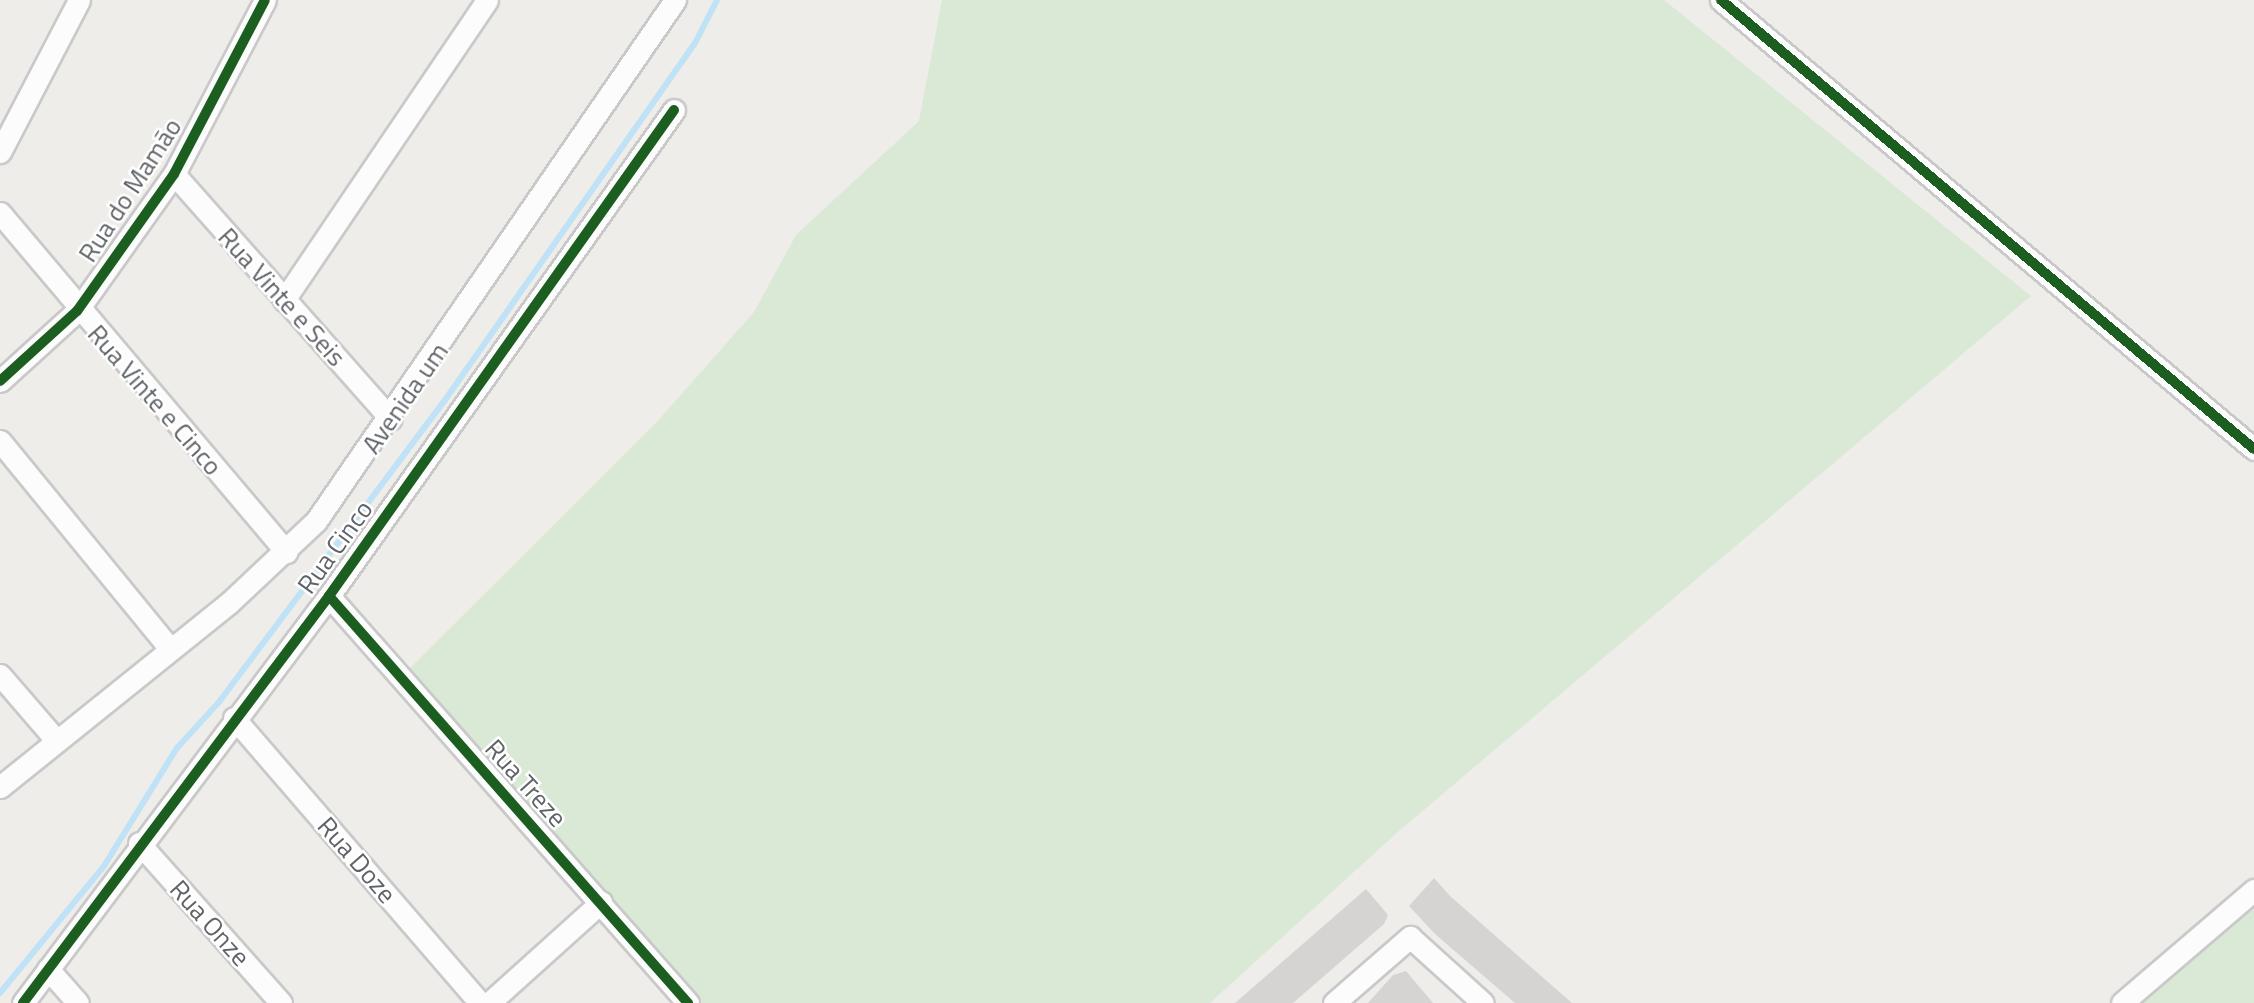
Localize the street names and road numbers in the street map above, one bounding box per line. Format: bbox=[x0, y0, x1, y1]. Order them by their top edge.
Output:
street label: Rua do Mamão bbox=[72, 112, 188, 268]
street label: Rua Vinte e Seis bbox=[212, 222, 352, 372]
street label: Rua Vinte e Cinco bbox=[81, 319, 229, 481]
street label: Avenida um bbox=[355, 337, 455, 459]
street label: Rua Cinco bbox=[291, 494, 379, 600]
street label: Rua Treze bbox=[479, 733, 573, 833]
street label: Rua Doze bbox=[311, 811, 403, 909]
street label: Rua Onze bbox=[163, 874, 257, 972]

